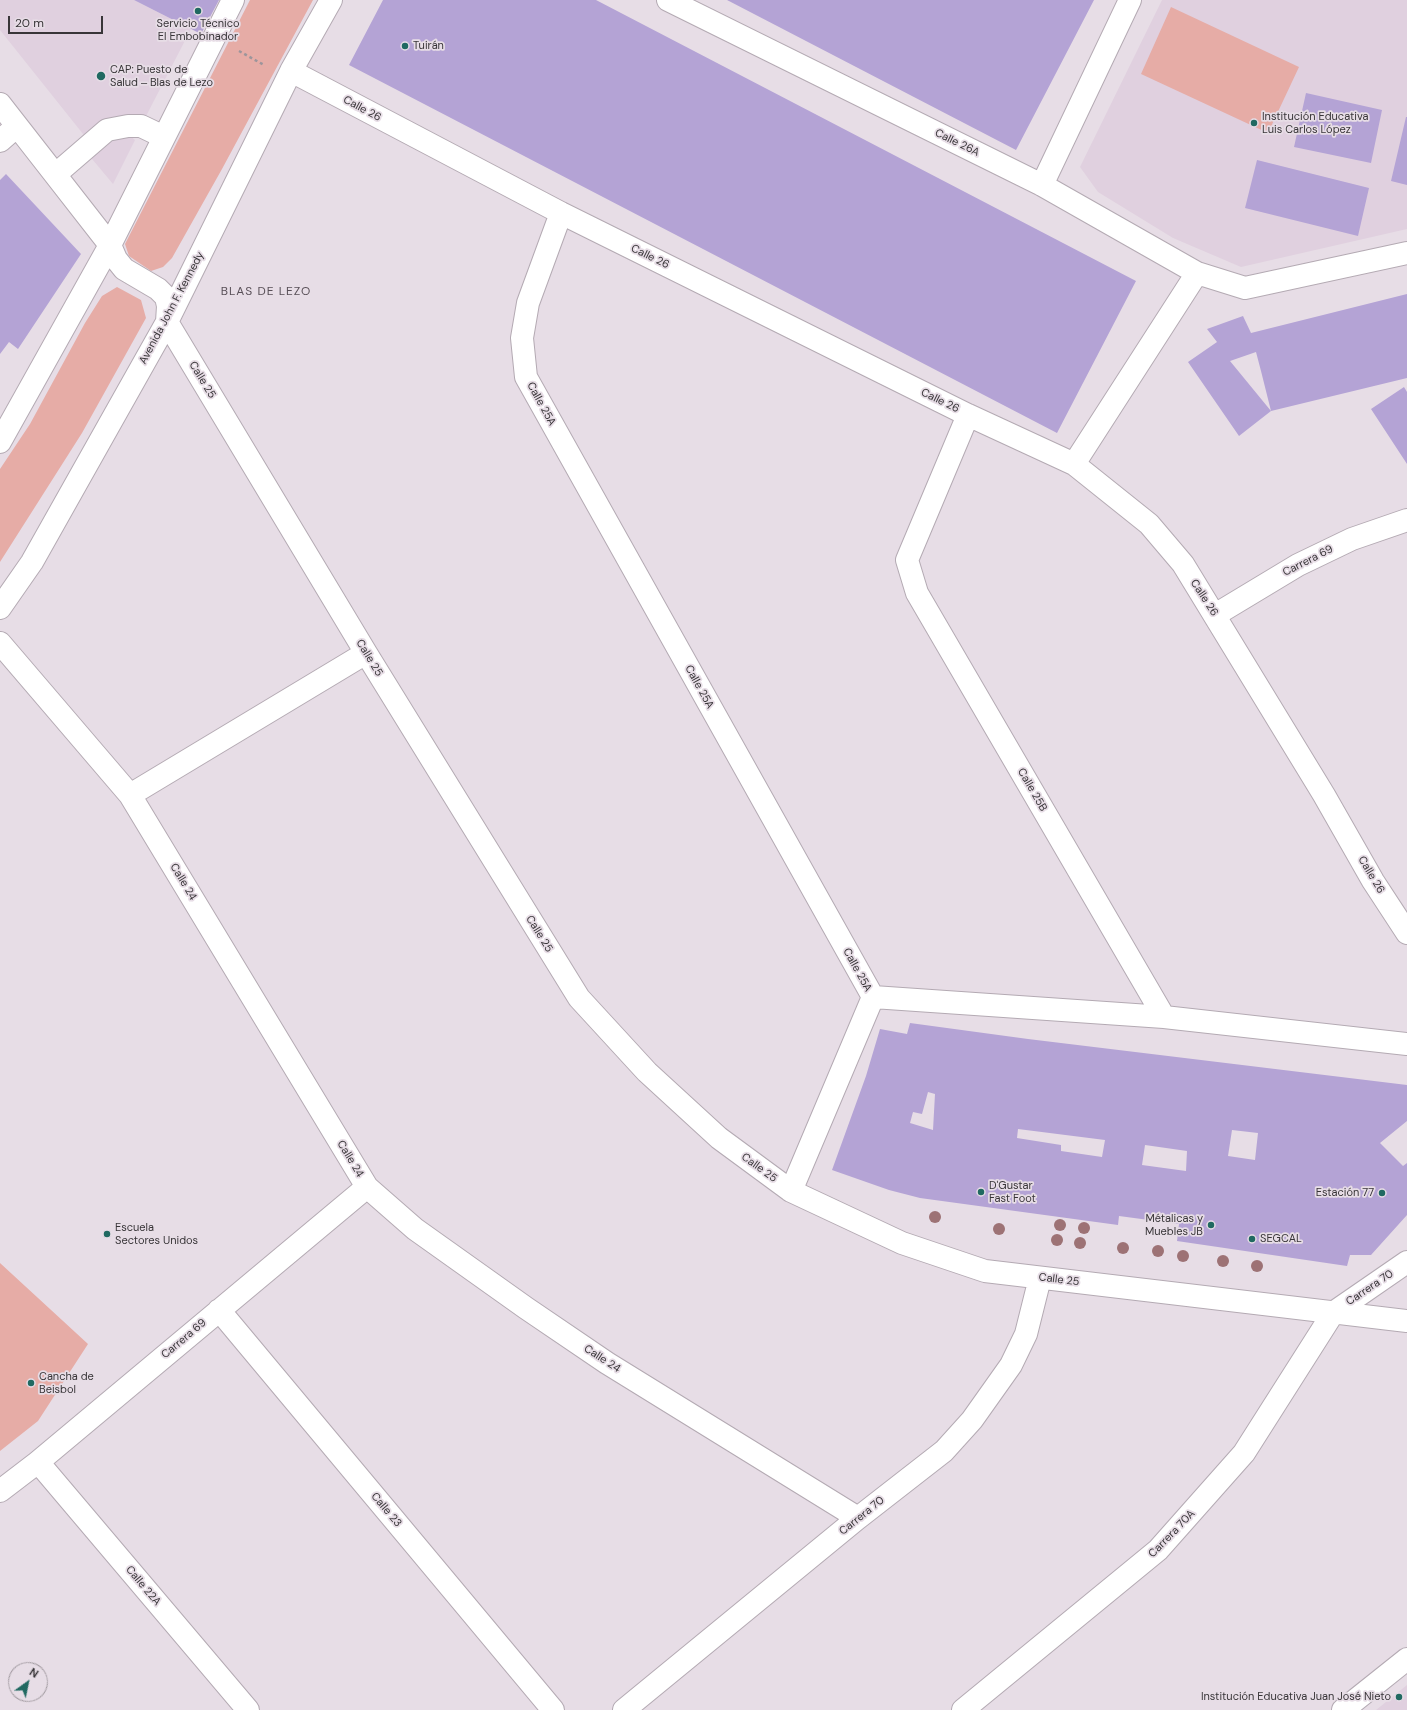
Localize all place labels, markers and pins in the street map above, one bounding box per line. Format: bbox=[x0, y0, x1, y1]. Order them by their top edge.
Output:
marker: Servicio Técnico El Embobinador bbox=[193, 6, 203, 16]
place label: Servicio Técnico El Embobinador bbox=[156, 17, 240, 43]
place label: Tuirán bbox=[413, 39, 444, 53]
marker: Tuirán bbox=[400, 41, 410, 51]
place label: CAP: Puesto de Salud ‒ Blas de Lezo bbox=[110, 63, 213, 89]
marker: CAP: Puesto de Salud ‒ Blas de Lezo bbox=[95, 70, 107, 82]
place label: Institución Educativa Luis Carlos López bbox=[1262, 110, 1368, 136]
marker: Institución Educativa Luis Carlos López bbox=[1249, 118, 1259, 128]
place label: D'Gustar Fast Foot bbox=[989, 1179, 1036, 1205]
place label: Estación 77 bbox=[1316, 1186, 1374, 1200]
marker: D'Gustar Fast Foot bbox=[976, 1187, 986, 1197]
marker: Estación 77 bbox=[1377, 1188, 1387, 1198]
place label: Métalicas y Muebles JB bbox=[1145, 1212, 1203, 1238]
marker: Métalicas y Muebles JB bbox=[1206, 1220, 1216, 1230]
place label: Escuela Sectores Unidos bbox=[115, 1221, 198, 1247]
marker: Escuela Sectores Unidos bbox=[102, 1229, 112, 1239]
place label: SEGCAL bbox=[1260, 1232, 1302, 1246]
marker: SEGCAL bbox=[1247, 1234, 1257, 1244]
place label: Cancha de Beisbol bbox=[39, 1370, 94, 1396]
marker: Cancha de Beisbol bbox=[26, 1378, 36, 1388]
place label: Institución Educativa Juan José Nieto bbox=[1201, 1690, 1391, 1704]
marker: Institución Educativa Juan José Nieto bbox=[1394, 1692, 1404, 1702]

